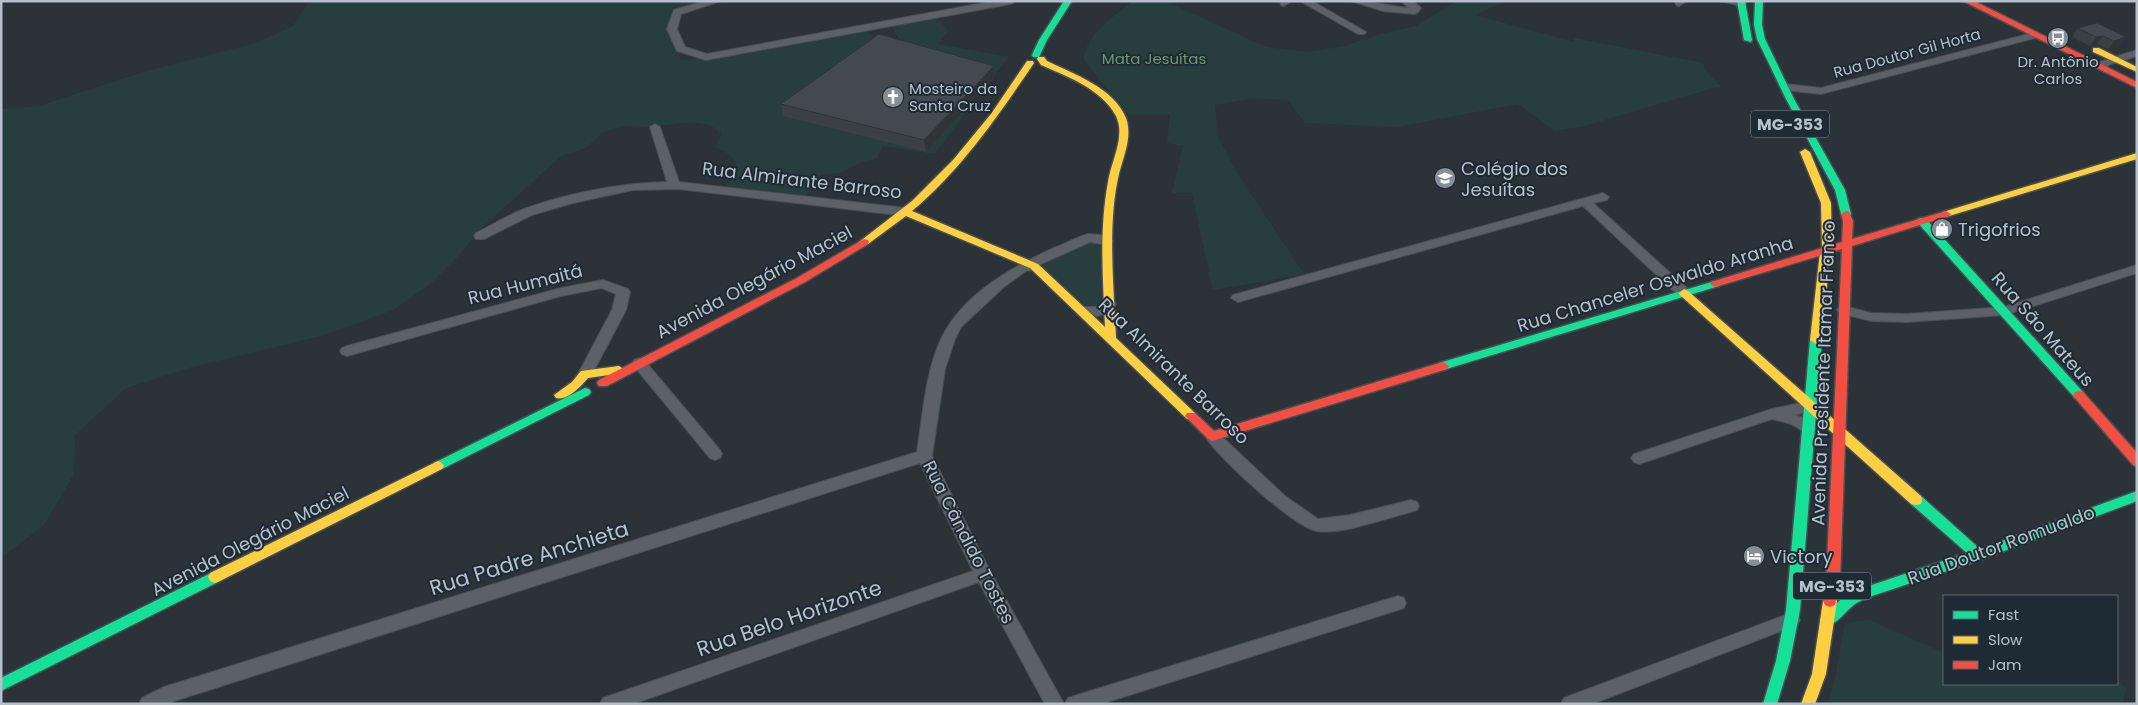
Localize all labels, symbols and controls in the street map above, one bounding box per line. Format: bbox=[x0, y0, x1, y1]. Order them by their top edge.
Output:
street label: Rua Doutor Gil Horta bbox=[1831, 23, 1983, 83]
bus stop icon: Dr. Antônio Carlos bbox=[2046, 26, 2070, 50]
park label: Mata Jesuítas bbox=[1102, 48, 1206, 69]
place label: Dr. Antônio Carlos bbox=[2017, 51, 2099, 89]
place label: Mosteiro da Santa Cruz bbox=[909, 78, 997, 116]
church icon: Mosteiro da Santa Cruz bbox=[881, 85, 905, 109]
road number: MG-353 bbox=[1751, 110, 1829, 138]
street label: Rua Almirante Barroso bbox=[701, 155, 903, 205]
place label: Colégio dos Jesuítas bbox=[1461, 156, 1568, 202]
school or university icon: Colégio dos Jesuítas bbox=[1433, 166, 1457, 190]
shop icon: Trigofrios bbox=[1930, 217, 1954, 241]
place label: Trigofrios bbox=[1958, 217, 2041, 242]
street label: Avenida Olegário Maciel bbox=[652, 220, 856, 344]
street label: Avenida Presidente Itamar Franco bbox=[1805, 220, 1841, 526]
street label: Rua Chanceler Oswaldo Aranha bbox=[1514, 230, 1796, 338]
street label: Rua Humaitá bbox=[465, 258, 585, 310]
street label: Rua São Mateus bbox=[1986, 266, 2100, 392]
street label: Rua Almirante Barroso bbox=[1093, 292, 1255, 450]
street label: Rua Cândido Tostes bbox=[917, 456, 1021, 628]
street label: Avenida Olegário Maciel bbox=[147, 480, 353, 602]
street label: Rua Doutor Romualdo bbox=[1904, 499, 2098, 591]
street label: Rua Padre Anchieta bbox=[426, 514, 632, 602]
hotel icon: Victory bbox=[1742, 544, 1766, 568]
place label: Victory bbox=[1770, 544, 1832, 569]
road number: MG-353 bbox=[1793, 572, 1871, 600]
street label: Rua Belo Horizonte bbox=[692, 573, 886, 663]
legend bbox=[1943, 595, 2118, 685]
text: Fast bbox=[1988, 604, 2019, 625]
text: Slow bbox=[1988, 629, 2023, 650]
text: Jam bbox=[1988, 654, 2022, 675]

